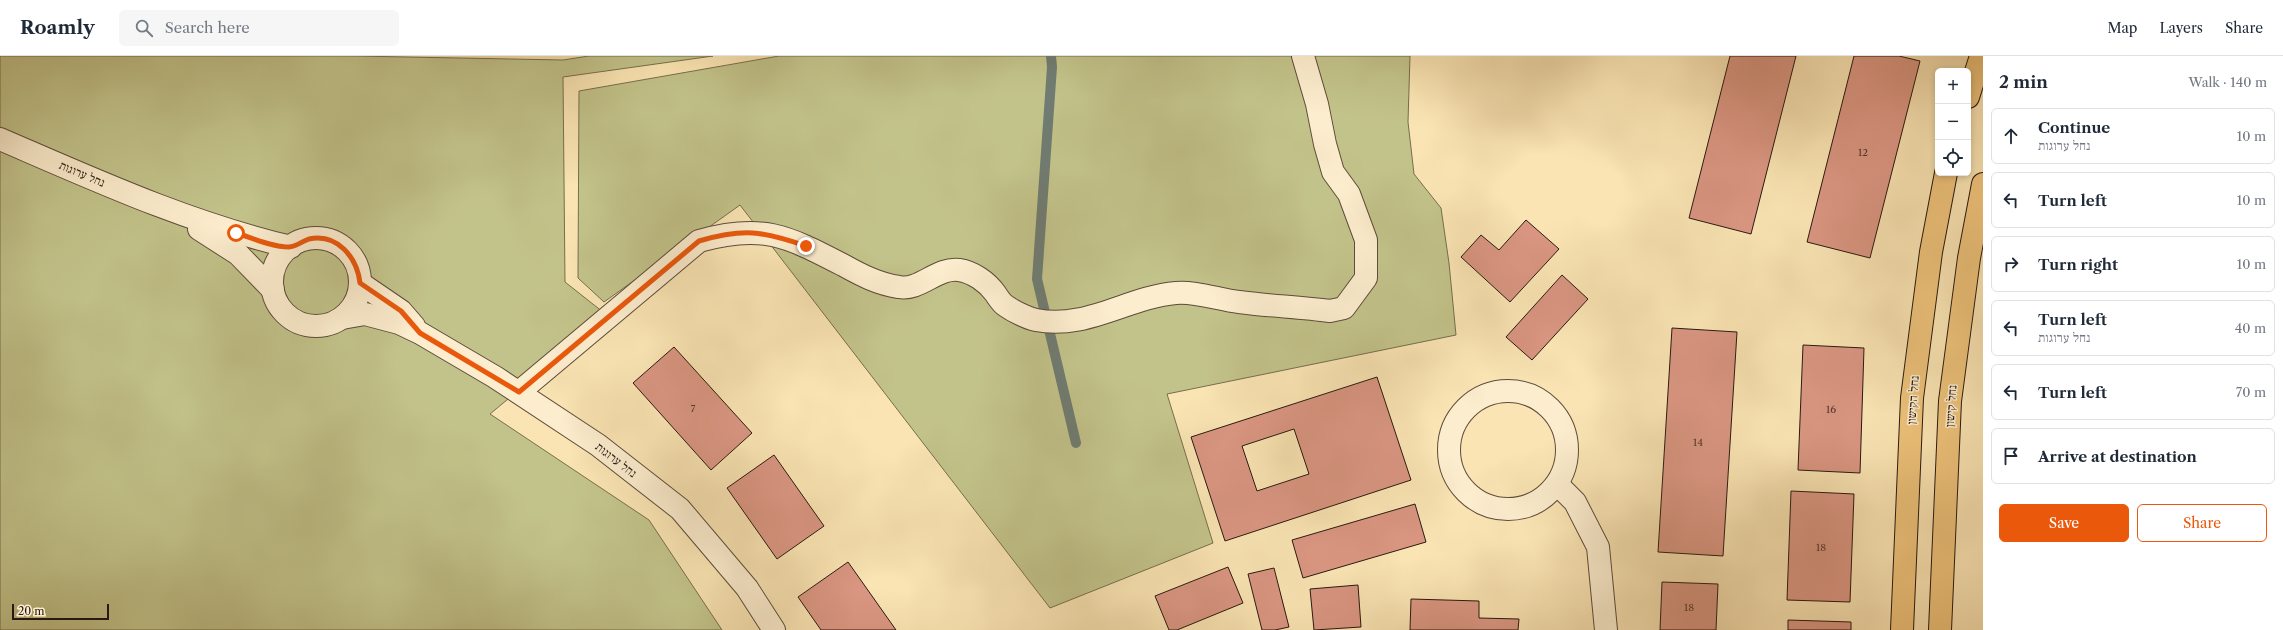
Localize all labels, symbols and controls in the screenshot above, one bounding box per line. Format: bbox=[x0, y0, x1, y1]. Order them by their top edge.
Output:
search box bbox=[119, 10, 399, 46]
text: Roamly bbox=[20, 16, 95, 39]
icon: search bbox=[133, 17, 155, 39]
text: Search here bbox=[165, 18, 250, 37]
text: Map bbox=[2107, 19, 2137, 37]
text: Layers bbox=[2159, 19, 2203, 37]
text: Share bbox=[2225, 19, 2263, 37]
map controls bbox=[1935, 68, 1971, 176]
button: + bbox=[1935, 68, 1971, 104]
text: 2 min bbox=[1999, 72, 2048, 92]
text: Walk · 140 m bbox=[2189, 74, 2267, 90]
button: − bbox=[1935, 104, 1971, 140]
text: Continue bbox=[2038, 118, 2110, 137]
icon: ahead bbox=[2000, 125, 2022, 147]
text: 10 m bbox=[2237, 128, 2266, 144]
text: נחל ערוגות bbox=[2038, 137, 2090, 153]
button: locate bbox=[1935, 140, 1971, 176]
house number: 12 bbox=[1858, 146, 1868, 159]
street label: נחל ערוגות bbox=[57, 157, 107, 190]
icon: left bbox=[2000, 189, 2022, 211]
text: Turn left bbox=[2038, 191, 2107, 210]
text: 10 m bbox=[2237, 192, 2266, 208]
route start bbox=[227, 224, 245, 242]
route end bbox=[797, 237, 815, 255]
icon: right bbox=[2000, 253, 2022, 275]
text: Turn right bbox=[2038, 255, 2118, 274]
text: 10 m bbox=[2237, 256, 2266, 272]
text: Turn left bbox=[2038, 310, 2107, 329]
icon: left bbox=[2000, 317, 2022, 339]
text: 40 m bbox=[2235, 320, 2266, 336]
text: נחל ערוגות bbox=[2038, 329, 2090, 345]
street label: נחל הקישון bbox=[1903, 375, 1922, 425]
icon: left bbox=[2000, 381, 2022, 403]
text: Turn left bbox=[2038, 383, 2107, 402]
street label: נחל קישון bbox=[1942, 384, 1959, 428]
text: 70 m bbox=[2236, 384, 2266, 400]
house number: 7 bbox=[691, 402, 696, 415]
house number: 16 bbox=[1826, 403, 1836, 416]
house number: 14 bbox=[1693, 436, 1703, 449]
street label: נחל ערוגות bbox=[593, 439, 640, 480]
icon: arrive bbox=[2000, 445, 2022, 467]
text: Arrive at destination bbox=[2038, 447, 2197, 466]
button: Save bbox=[1999, 504, 2129, 542]
button: Share bbox=[2137, 504, 2267, 542]
house number: 18 bbox=[1816, 541, 1826, 554]
house number: 18 bbox=[1684, 601, 1694, 614]
scale bar bbox=[12, 602, 109, 621]
text: 20 m bbox=[18, 604, 44, 618]

